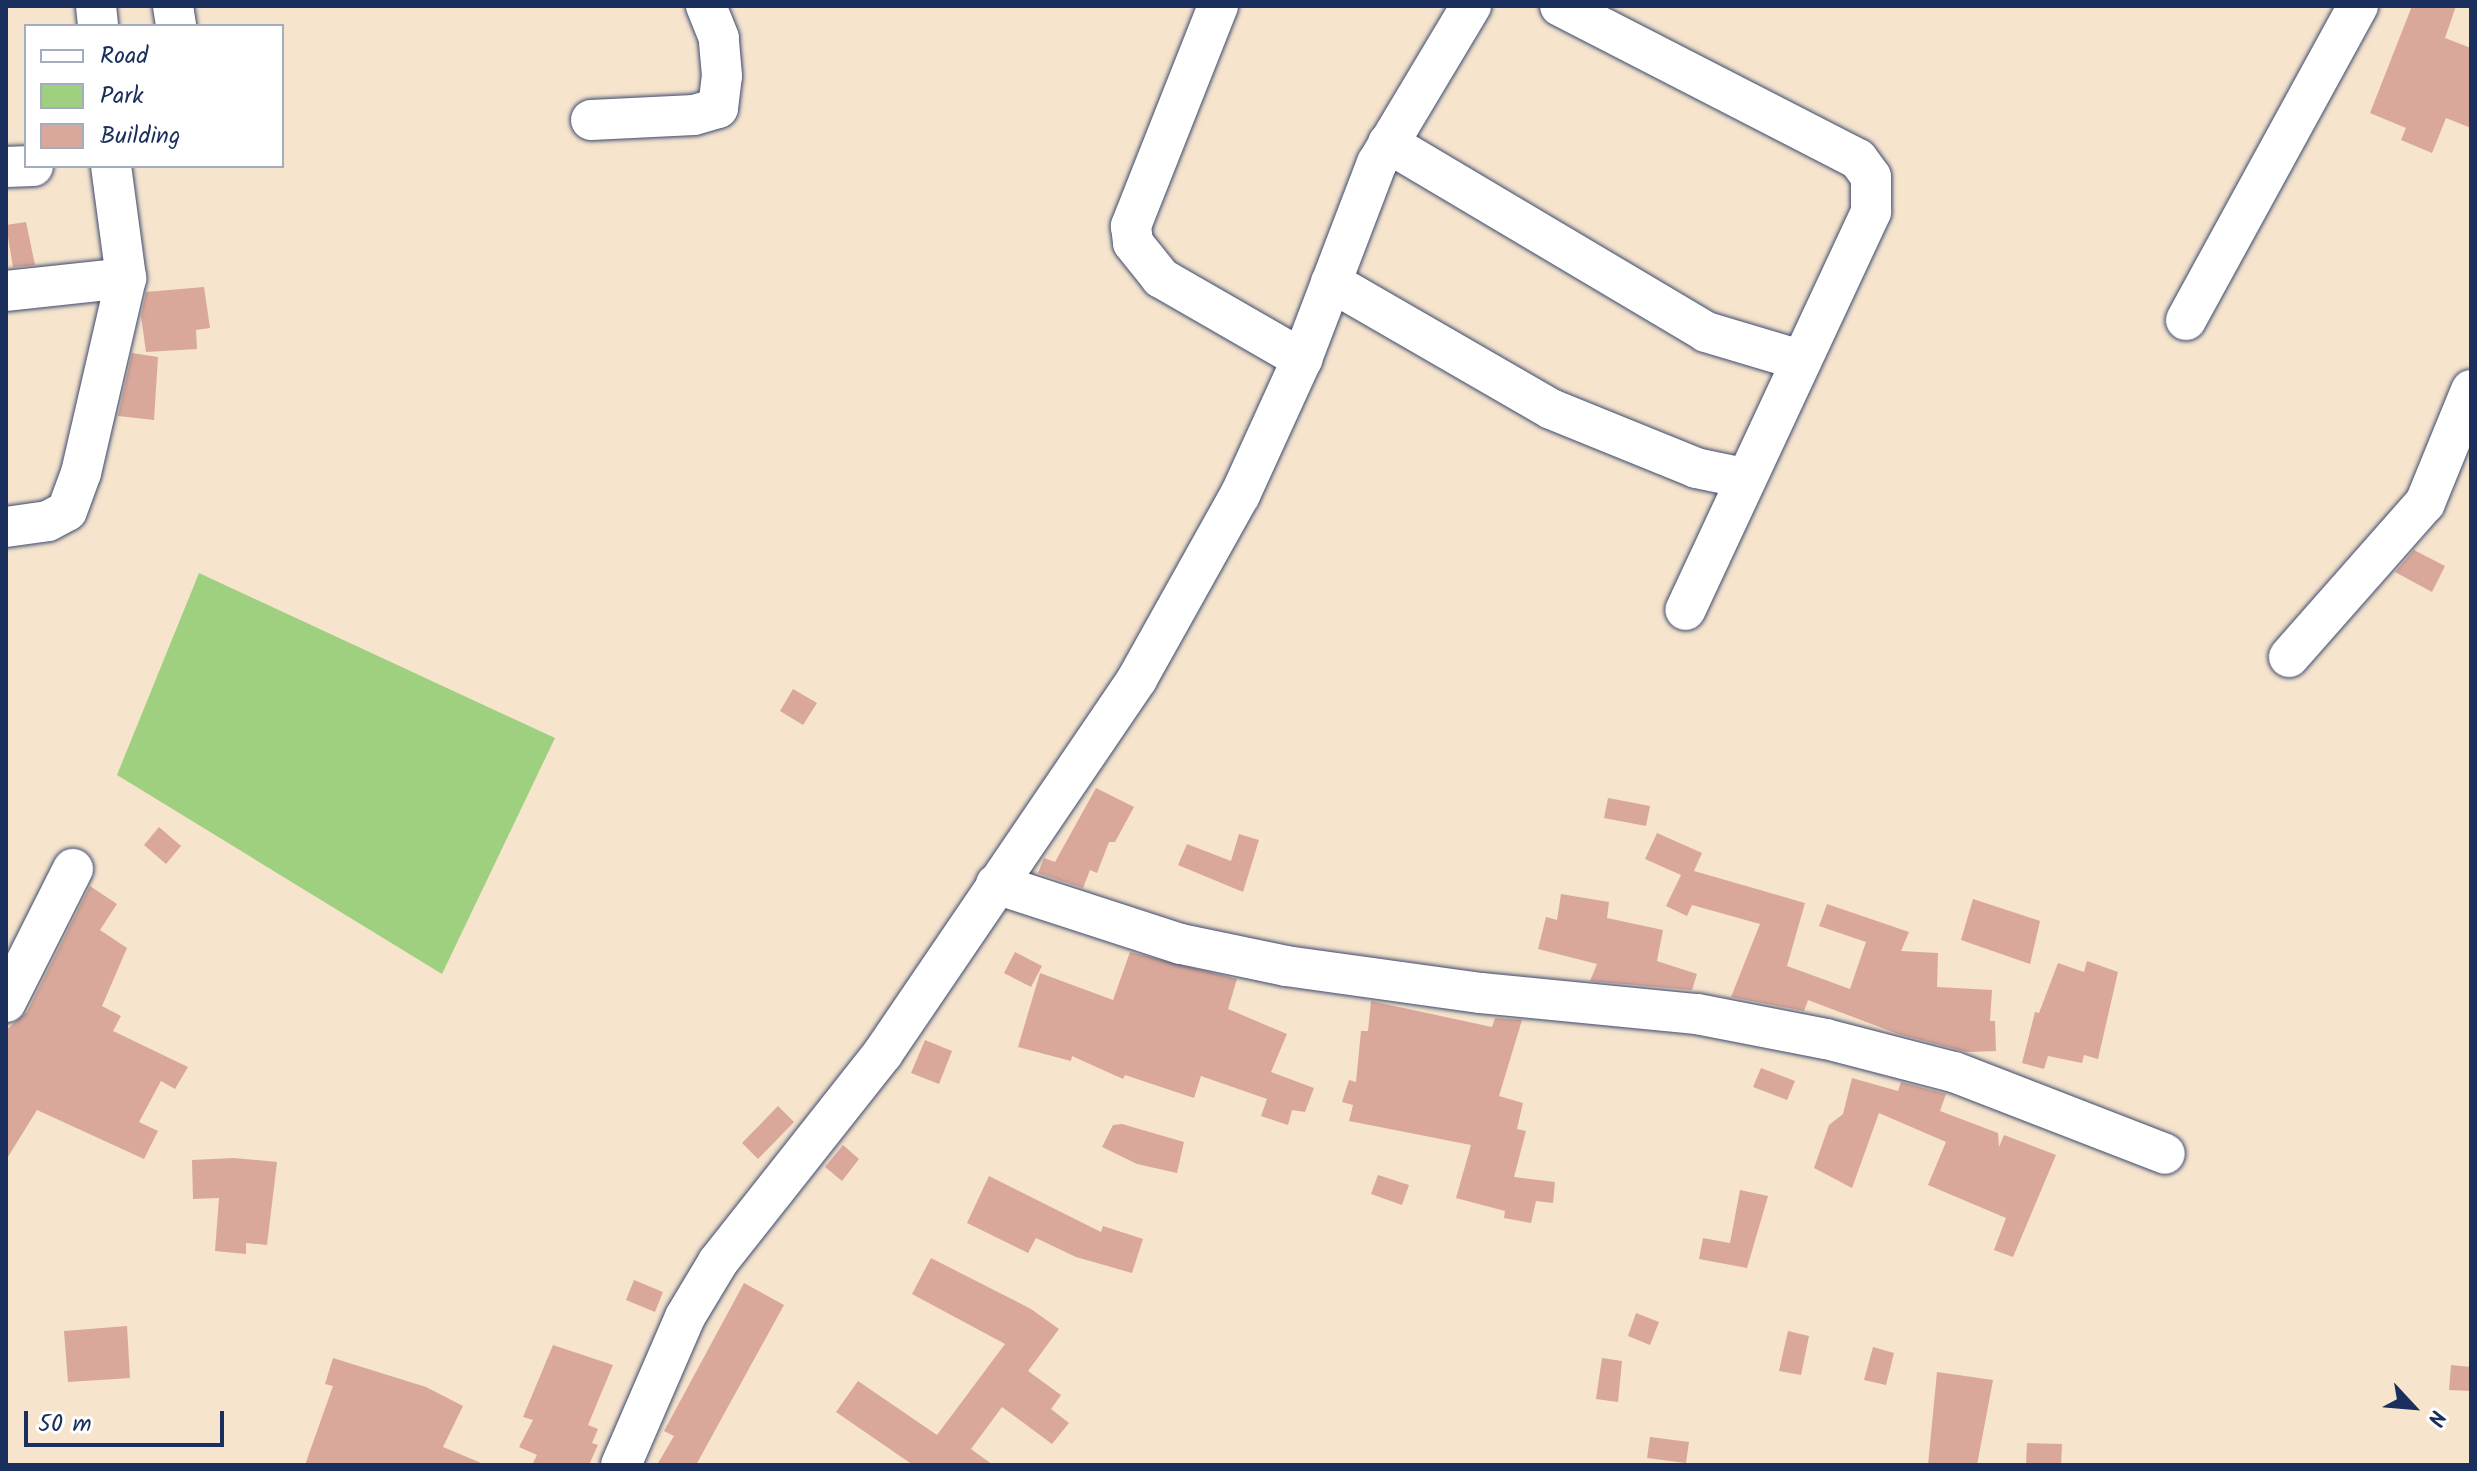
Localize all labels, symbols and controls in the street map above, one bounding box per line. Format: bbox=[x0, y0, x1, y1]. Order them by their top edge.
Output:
legend bbox=[24, 24, 284, 168]
text: Road bbox=[100, 37, 148, 76]
text: Park bbox=[100, 77, 144, 116]
text: Building bbox=[100, 117, 180, 156]
north arrow bbox=[2373, 1367, 2453, 1447]
scale bar bbox=[28, 1395, 228, 1445]
text: N bbox=[2416, 1404, 2454, 1432]
text: 50 m bbox=[38, 1405, 92, 1444]

